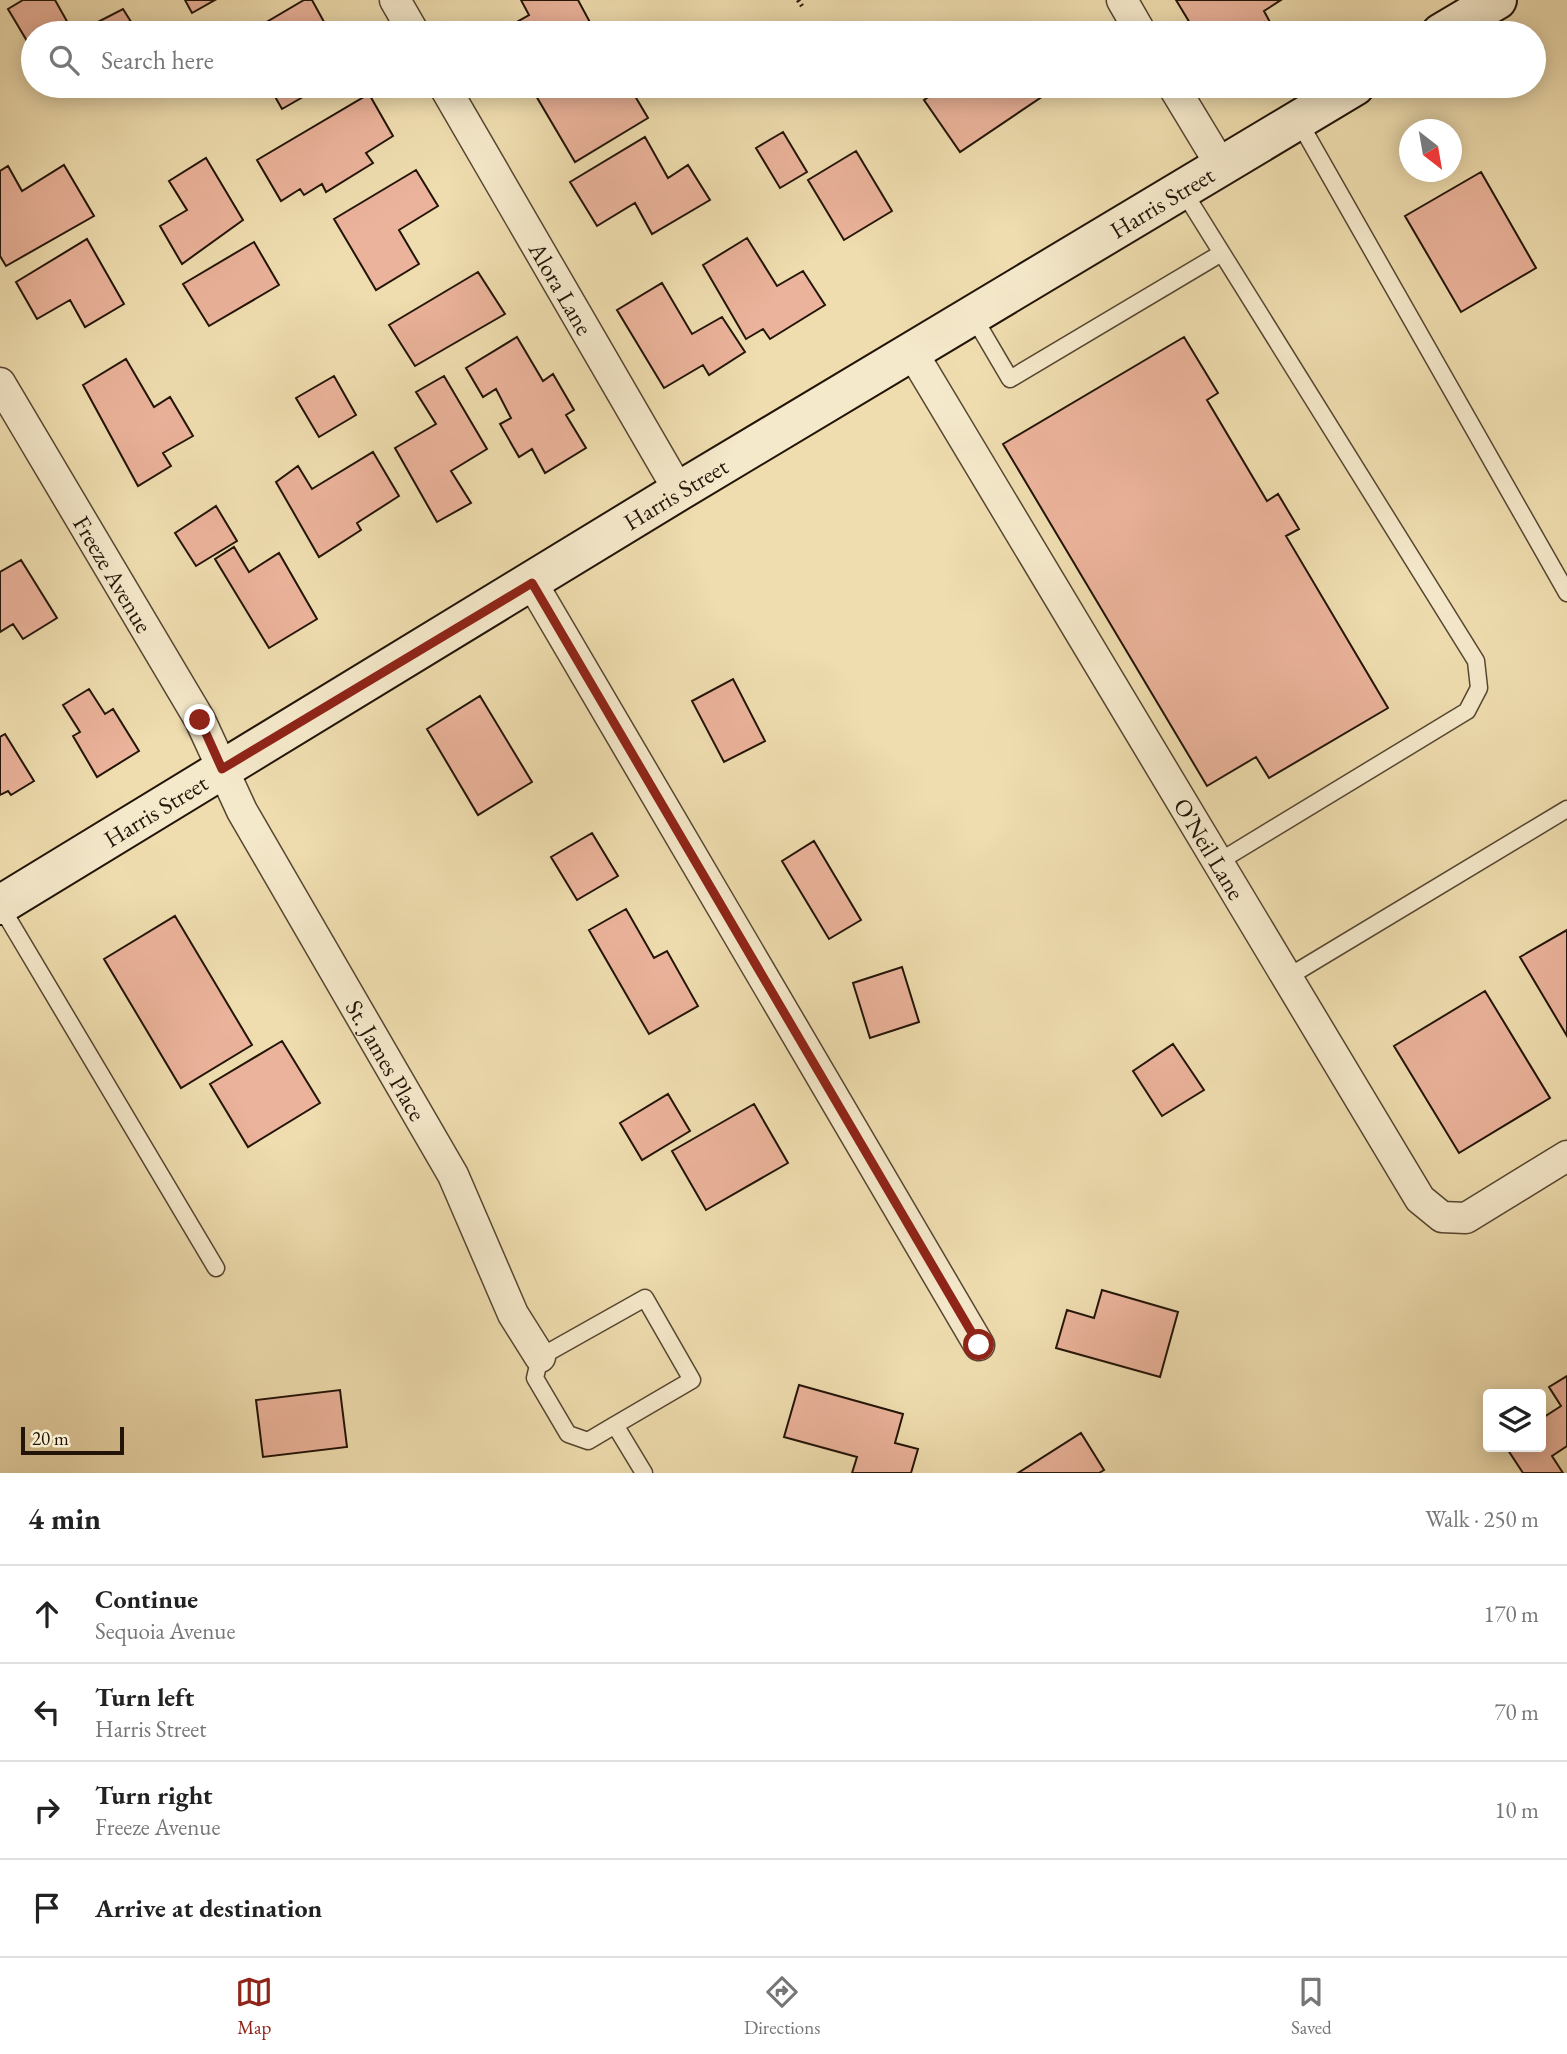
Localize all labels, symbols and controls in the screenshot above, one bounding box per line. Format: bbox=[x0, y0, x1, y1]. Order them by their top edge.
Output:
search box bbox=[21, 21, 1546, 98]
icon: search bbox=[45, 41, 83, 79]
text: Search here bbox=[101, 43, 214, 77]
north arrow bbox=[1399, 119, 1462, 182]
street label: Harris Street bbox=[1104, 158, 1220, 245]
street label: Alora Lane bbox=[522, 235, 601, 340]
street label: Harris Street bbox=[618, 450, 734, 537]
street label: Freeze Avenue bbox=[67, 510, 160, 638]
route end bbox=[184, 704, 215, 735]
street label: Harris Street bbox=[98, 766, 214, 854]
street label: O'Neil Lane bbox=[1167, 792, 1252, 905]
street label: St. James Place bbox=[339, 994, 434, 1126]
route start bbox=[963, 1329, 994, 1360]
map controls bbox=[1483, 1389, 1546, 1452]
button: layers bbox=[1483, 1389, 1546, 1452]
scale bar bbox=[21, 1424, 124, 1456]
text: 20 m bbox=[32, 1426, 69, 1451]
text: 4 min bbox=[28, 1499, 101, 1538]
text: Walk · 250 m bbox=[1425, 1504, 1539, 1534]
text: Continue bbox=[95, 1582, 198, 1616]
icon: ahead bbox=[28, 1595, 66, 1633]
text: 170 m bbox=[1483, 1599, 1539, 1629]
text: Sequoia Avenue bbox=[95, 1616, 235, 1646]
text: Turn left bbox=[95, 1680, 194, 1714]
icon: left bbox=[28, 1693, 66, 1731]
text: 70 m bbox=[1494, 1697, 1539, 1727]
text: Harris Street bbox=[95, 1714, 206, 1744]
text: Turn right bbox=[95, 1778, 213, 1812]
icon: right bbox=[28, 1791, 66, 1829]
text: 10 m bbox=[1494, 1795, 1539, 1825]
text: Freeze Avenue bbox=[95, 1812, 220, 1842]
icon: arrive bbox=[28, 1889, 66, 1927]
text: Arrive at destination bbox=[95, 1891, 322, 1925]
tab: Map bbox=[235, 1973, 273, 2040]
tab: Directions bbox=[744, 1973, 820, 2040]
tab: Saved bbox=[1291, 1973, 1332, 2040]

